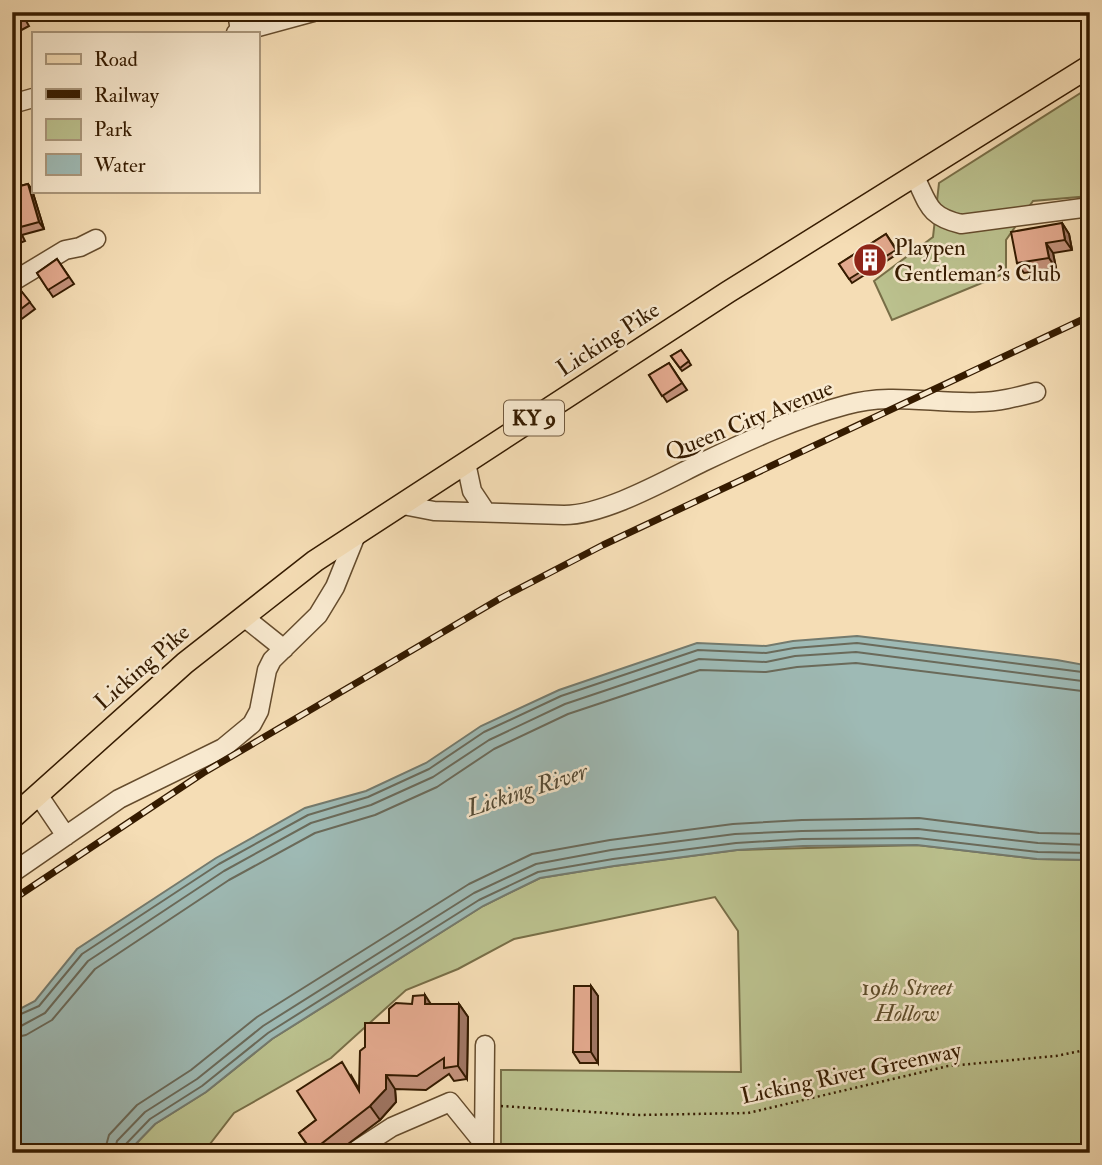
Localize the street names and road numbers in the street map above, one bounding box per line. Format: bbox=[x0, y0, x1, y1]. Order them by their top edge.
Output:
street label: Licking Pike bbox=[551, 295, 665, 383]
street label: Queen City Avenue bbox=[661, 373, 838, 467]
road number: KY 9 bbox=[504, 400, 564, 436]
street label: Licking Pike bbox=[88, 617, 196, 716]
street label: Licking River Greenway bbox=[738, 1035, 965, 1111]

